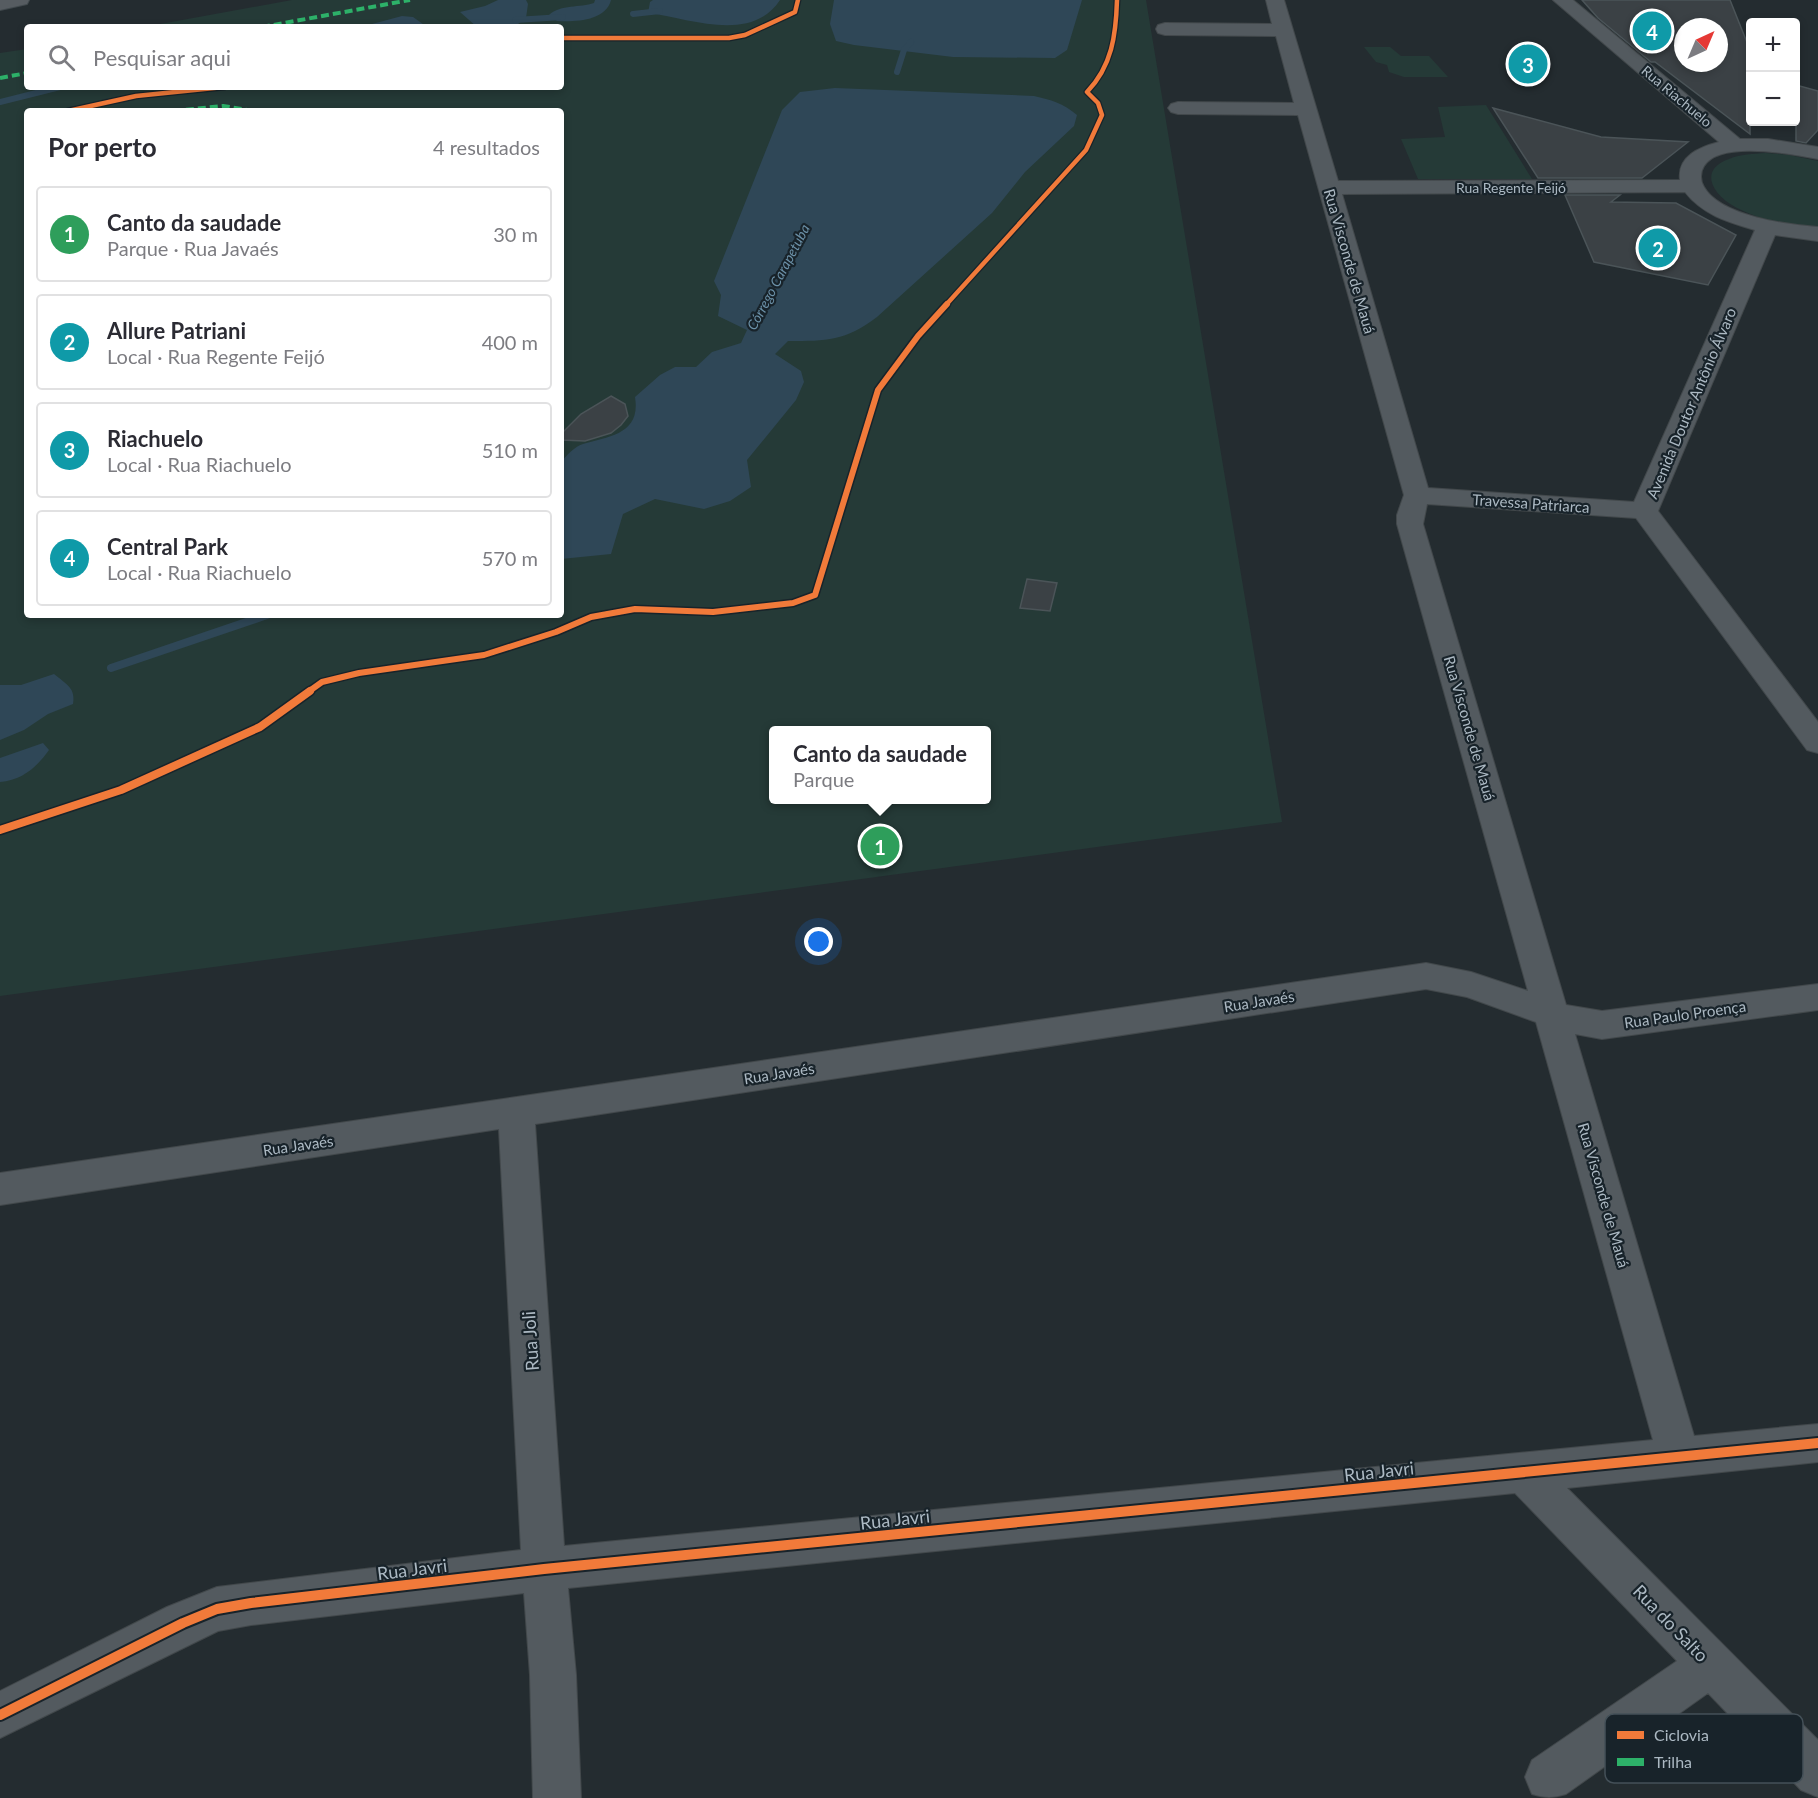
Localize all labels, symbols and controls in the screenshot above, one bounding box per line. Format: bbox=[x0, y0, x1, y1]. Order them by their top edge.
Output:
pin: 4 bbox=[1632, 9, 1672, 54]
north arrow bbox=[1674, 18, 1728, 72]
map controls bbox=[1746, 18, 1800, 126]
button: + bbox=[1746, 18, 1800, 72]
search box bbox=[24, 24, 564, 90]
icon: search bbox=[45, 41, 78, 74]
pin: 3 bbox=[1508, 42, 1547, 86]
text: Pesquisar aqui bbox=[93, 44, 231, 71]
street label: Rua Riachuelo bbox=[1638, 62, 1716, 130]
button: − bbox=[1746, 72, 1800, 126]
text: Por perto bbox=[48, 131, 157, 163]
text: 4 resultados bbox=[433, 135, 540, 159]
street label: Rua Regente Feijó bbox=[1456, 179, 1566, 196]
street label: Rua Visconde de Mauá bbox=[1321, 187, 1379, 335]
text: Canto da saudade bbox=[107, 209, 281, 236]
water label: Córrego Carapetuba bbox=[743, 221, 813, 333]
text: 1 bbox=[64, 222, 75, 246]
text: 30 m bbox=[493, 222, 538, 246]
pin: 2 bbox=[1638, 226, 1678, 270]
text: Parque · Rua Javaés bbox=[107, 236, 279, 260]
street label: Avenida Doutor Antônio Álvaro bbox=[1643, 305, 1739, 501]
text: Allure Patriani bbox=[107, 317, 246, 344]
text: 2 bbox=[64, 330, 75, 354]
text: 400 m bbox=[482, 330, 538, 354]
text: Local · Rua Regente Feijó bbox=[107, 344, 325, 368]
text: Riachuelo bbox=[107, 425, 203, 452]
text: 3 bbox=[64, 438, 75, 462]
text: 510 m bbox=[482, 438, 538, 462]
text: Local · Rua Riachuelo bbox=[107, 452, 291, 476]
street label: Travessa Patriarca bbox=[1472, 490, 1590, 516]
text: Central Park bbox=[107, 533, 228, 560]
text: 4 bbox=[64, 546, 75, 570]
text: 570 m bbox=[482, 546, 538, 570]
text: Local · Rua Riachuelo bbox=[107, 560, 291, 584]
street label: Rua Visconde de Mauá bbox=[1441, 654, 1499, 802]
popup bbox=[769, 726, 991, 804]
text: Canto da saudade bbox=[793, 740, 967, 767]
text: Parque bbox=[793, 767, 854, 791]
pin: 1 bbox=[860, 824, 900, 868]
your location bbox=[804, 927, 833, 956]
street label: Rua Javaés bbox=[1222, 987, 1296, 1015]
street label: Rua Paulo Proença bbox=[1623, 997, 1747, 1031]
street label: Rua Javaés bbox=[742, 1059, 816, 1087]
street label: Rua Visconde de Mauá bbox=[1575, 1121, 1633, 1269]
street label: Rua Javaés bbox=[262, 1131, 334, 1159]
street label: Rua Joli bbox=[517, 1310, 543, 1372]
street label: Rua Javri bbox=[1343, 1456, 1415, 1486]
street label: Rua Javri bbox=[859, 1504, 931, 1534]
street label: Rua Javri bbox=[376, 1554, 448, 1584]
street label: Rua do Salto bbox=[1629, 1580, 1713, 1666]
legend bbox=[1605, 1714, 1803, 1783]
text: Ciclovia bbox=[1654, 1725, 1709, 1744]
text: Trilha bbox=[1654, 1752, 1692, 1771]

